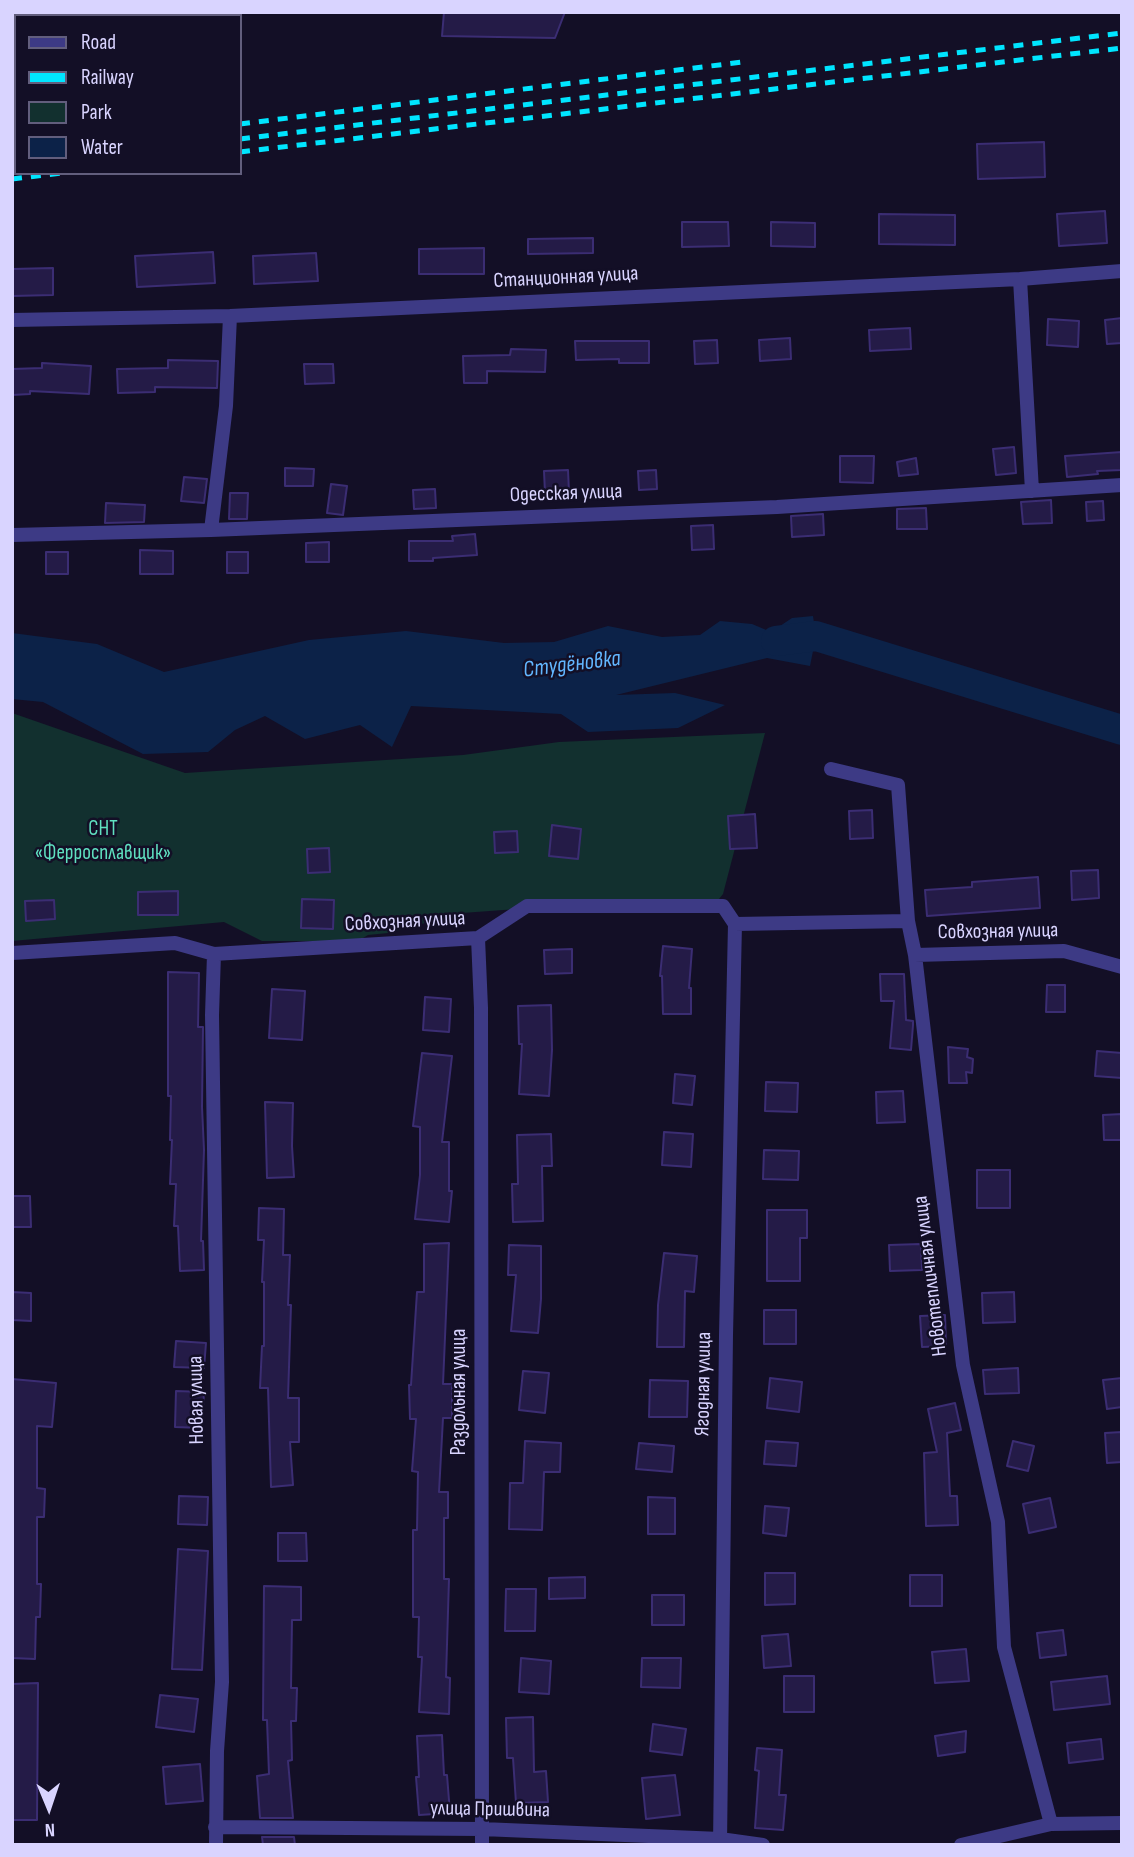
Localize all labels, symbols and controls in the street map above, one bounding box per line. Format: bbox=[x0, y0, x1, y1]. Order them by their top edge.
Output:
legend bbox=[14, 14, 242, 175]
text: Road bbox=[81, 30, 116, 55]
text: Railway bbox=[81, 65, 134, 90]
text: Park bbox=[81, 100, 112, 125]
text: Water bbox=[81, 135, 123, 160]
street label: Станционная улица bbox=[493, 262, 639, 294]
street label: Одесская улица bbox=[509, 479, 623, 509]
water label: Студёновка bbox=[522, 645, 622, 685]
park label: СНТ «Ферросплавщик» bbox=[35, 817, 171, 867]
street label: Совхозная улица bbox=[344, 906, 466, 938]
street label: Совхозная улица bbox=[938, 918, 1058, 946]
street label: Новотепличная улица bbox=[909, 1194, 953, 1358]
street label: Раздольная улица bbox=[447, 1329, 473, 1455]
street label: Ягодная улица bbox=[690, 1332, 718, 1436]
street label: Новая улица bbox=[184, 1355, 210, 1445]
north arrow bbox=[14, 1773, 84, 1843]
street label: улица Пришвина bbox=[430, 1796, 550, 1824]
text: N bbox=[44, 1818, 55, 1841]

